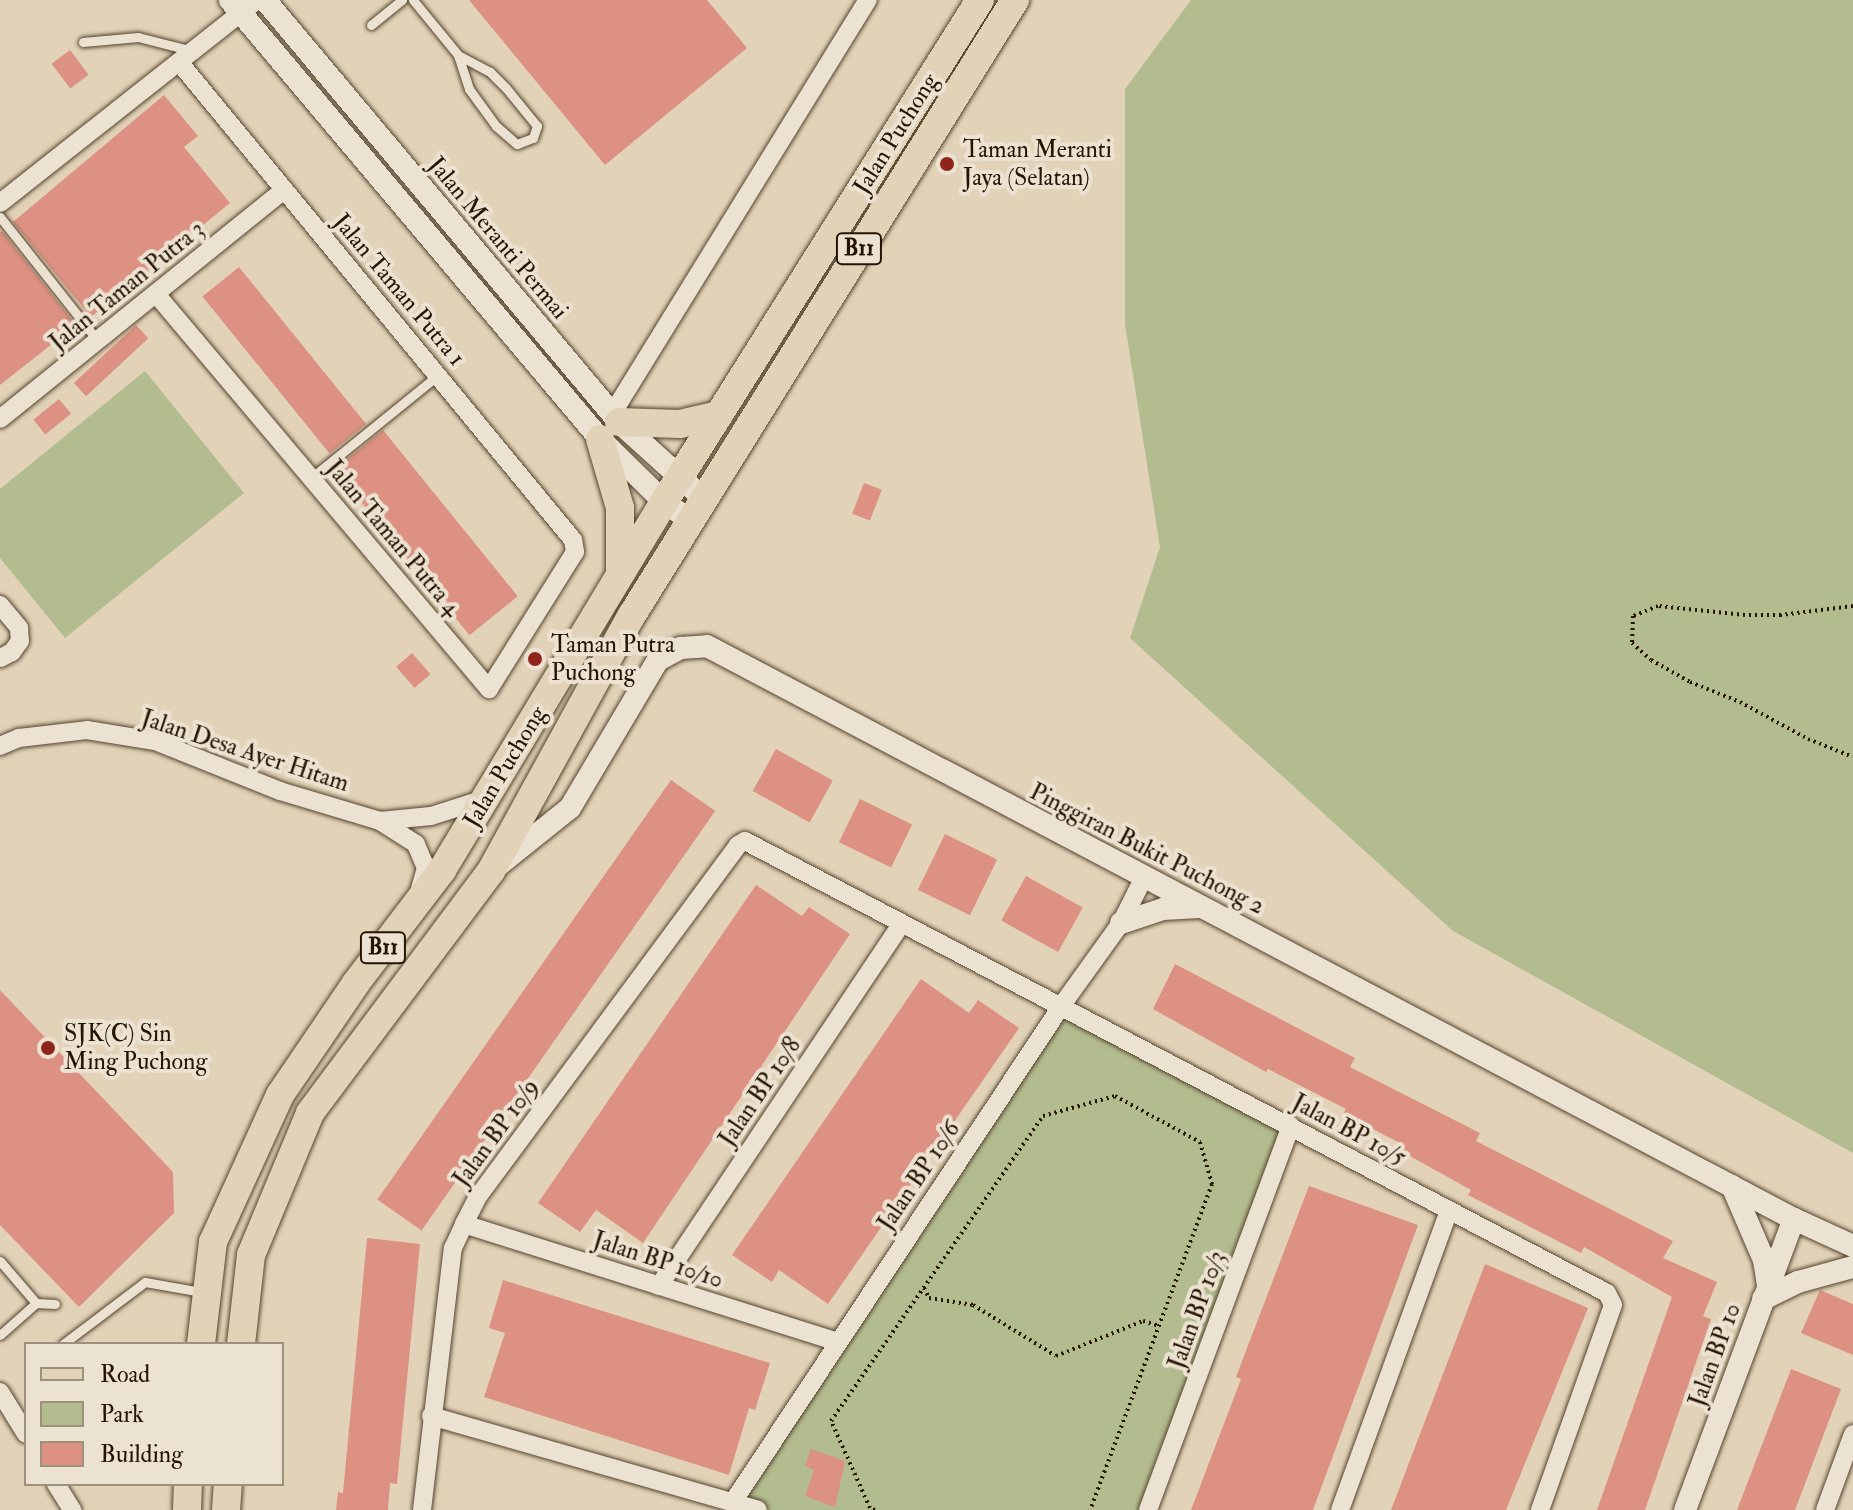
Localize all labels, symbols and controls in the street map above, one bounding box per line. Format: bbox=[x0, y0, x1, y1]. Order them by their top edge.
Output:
street label: Jalan Puchong bbox=[847, 68, 945, 200]
place label: Taman Meranti Jaya (Selatan) bbox=[963, 136, 1112, 192]
street label: Jalan Meranti Permai bbox=[422, 151, 574, 325]
marker: Taman Meranti Jaya (Selatan) bbox=[938, 155, 956, 173]
street label: Jalan Taman Putra 1 bbox=[327, 208, 471, 372]
street label: Jalan Taman Putra 3 bbox=[44, 215, 210, 357]
road number: B11 bbox=[835, 231, 883, 267]
street label: Jalan Taman Putra 4 bbox=[319, 454, 467, 622]
place label: Taman Putra Puchong bbox=[551, 631, 675, 687]
marker: Taman Putra Puchong bbox=[526, 650, 544, 668]
street label: Jalan Puchong bbox=[457, 701, 553, 833]
street label: Jalan Desa Ayer Hitam bbox=[138, 704, 352, 798]
street label: Pinggiran Bukit Puchong 2 bbox=[1025, 777, 1269, 921]
road number: B11 bbox=[359, 930, 407, 966]
place label: SJK(C) Sin Ming Puchong bbox=[64, 1020, 207, 1076]
street label: Jalan BP 10/8 bbox=[713, 1032, 807, 1152]
marker: SJK(C) Sin Ming Puchong bbox=[39, 1039, 57, 1057]
street label: Jalan BP 10/9 bbox=[447, 1073, 545, 1193]
street label: Jalan BP 10/5 bbox=[1287, 1088, 1411, 1172]
street label: Jalan BP 10/6 bbox=[872, 1116, 966, 1236]
street label: Jalan BP 10/10 bbox=[589, 1225, 727, 1295]
street label: Jalan BP 10/3 bbox=[1162, 1247, 1232, 1373]
street label: Jalan BP 10 bbox=[1683, 1299, 1747, 1411]
legend bbox=[24, 1342, 284, 1486]
text: Road bbox=[100, 1359, 150, 1390]
text: Park bbox=[100, 1399, 144, 1430]
text: Building bbox=[100, 1439, 183, 1470]

